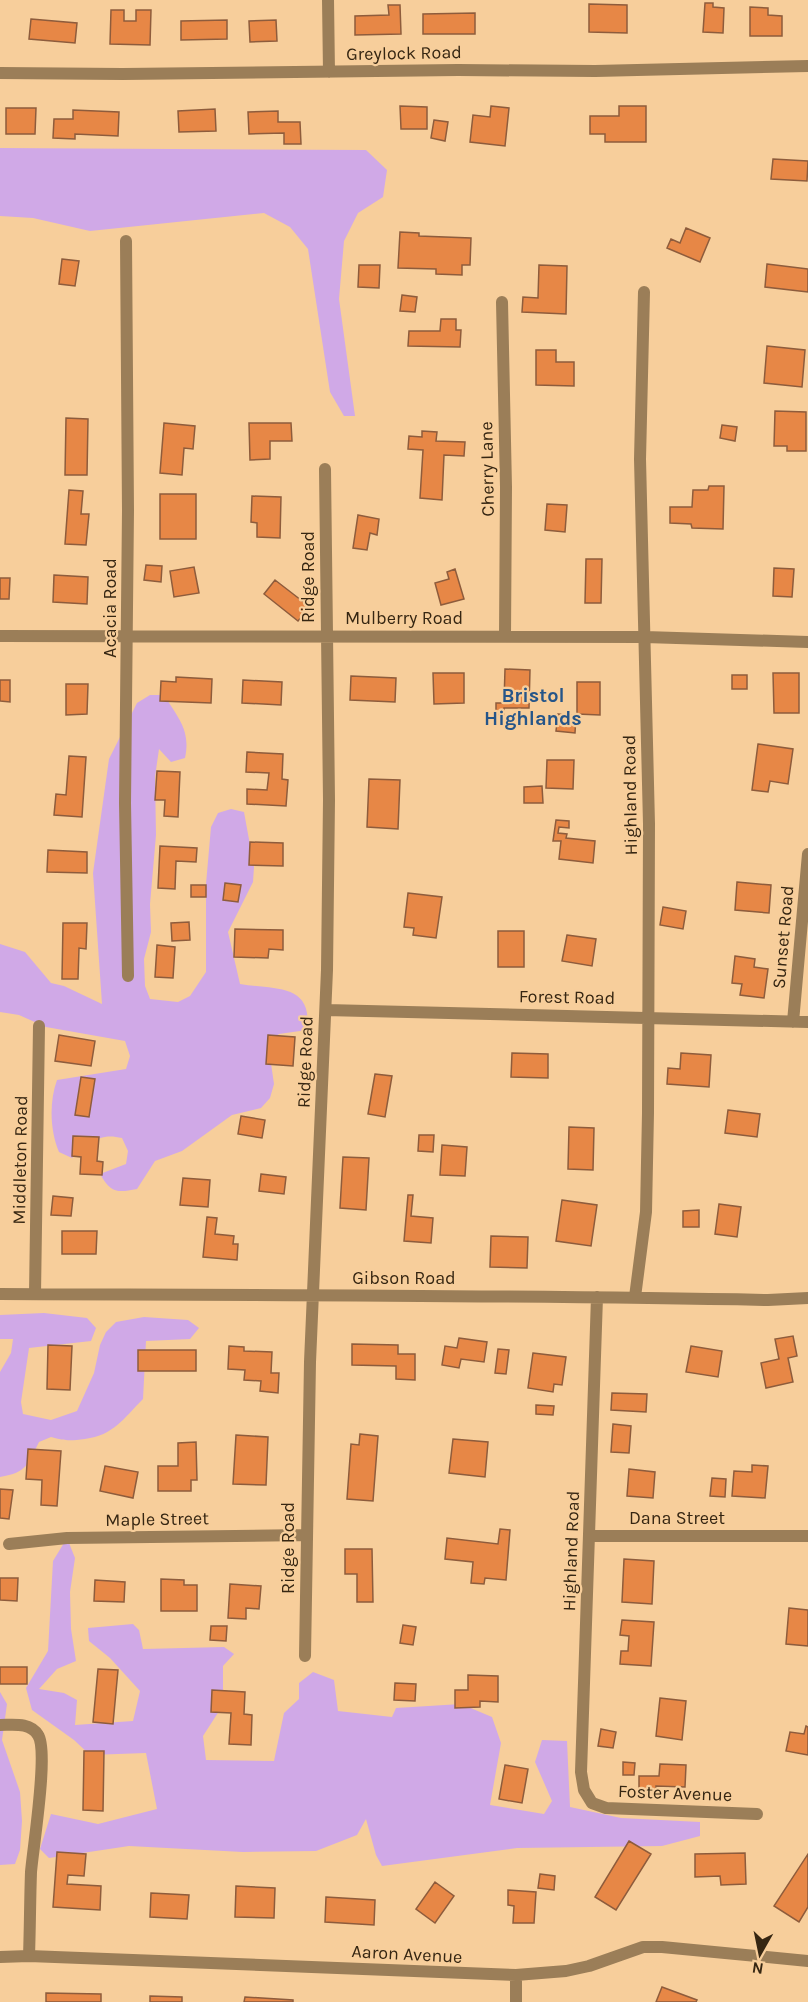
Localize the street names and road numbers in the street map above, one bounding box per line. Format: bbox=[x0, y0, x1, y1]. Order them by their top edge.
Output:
street label: Greylock Road bbox=[346, 41, 462, 65]
street label: Cherry Lane bbox=[475, 421, 499, 517]
street label: Ridge Road bbox=[297, 531, 319, 623]
street label: Acacia Road bbox=[99, 558, 121, 658]
street label: Mulberry Road bbox=[345, 607, 463, 629]
street label: Highland Road bbox=[618, 735, 642, 855]
street label: Sunset Road bbox=[768, 884, 798, 990]
street label: Forest Road bbox=[519, 985, 615, 1009]
street label: Ridge Road bbox=[292, 1016, 318, 1108]
street label: Middleton Road bbox=[8, 1095, 32, 1225]
street label: Gibson Road bbox=[352, 1267, 456, 1289]
street label: Highland Road bbox=[558, 1490, 584, 1612]
street label: Ridge Road bbox=[277, 1502, 299, 1594]
street label: Maple Street bbox=[105, 1507, 209, 1531]
street label: Dana Street bbox=[629, 1507, 725, 1529]
street label: Foster Avenue bbox=[618, 1780, 732, 1806]
street label: Aaron Avenue bbox=[351, 1940, 463, 1968]

